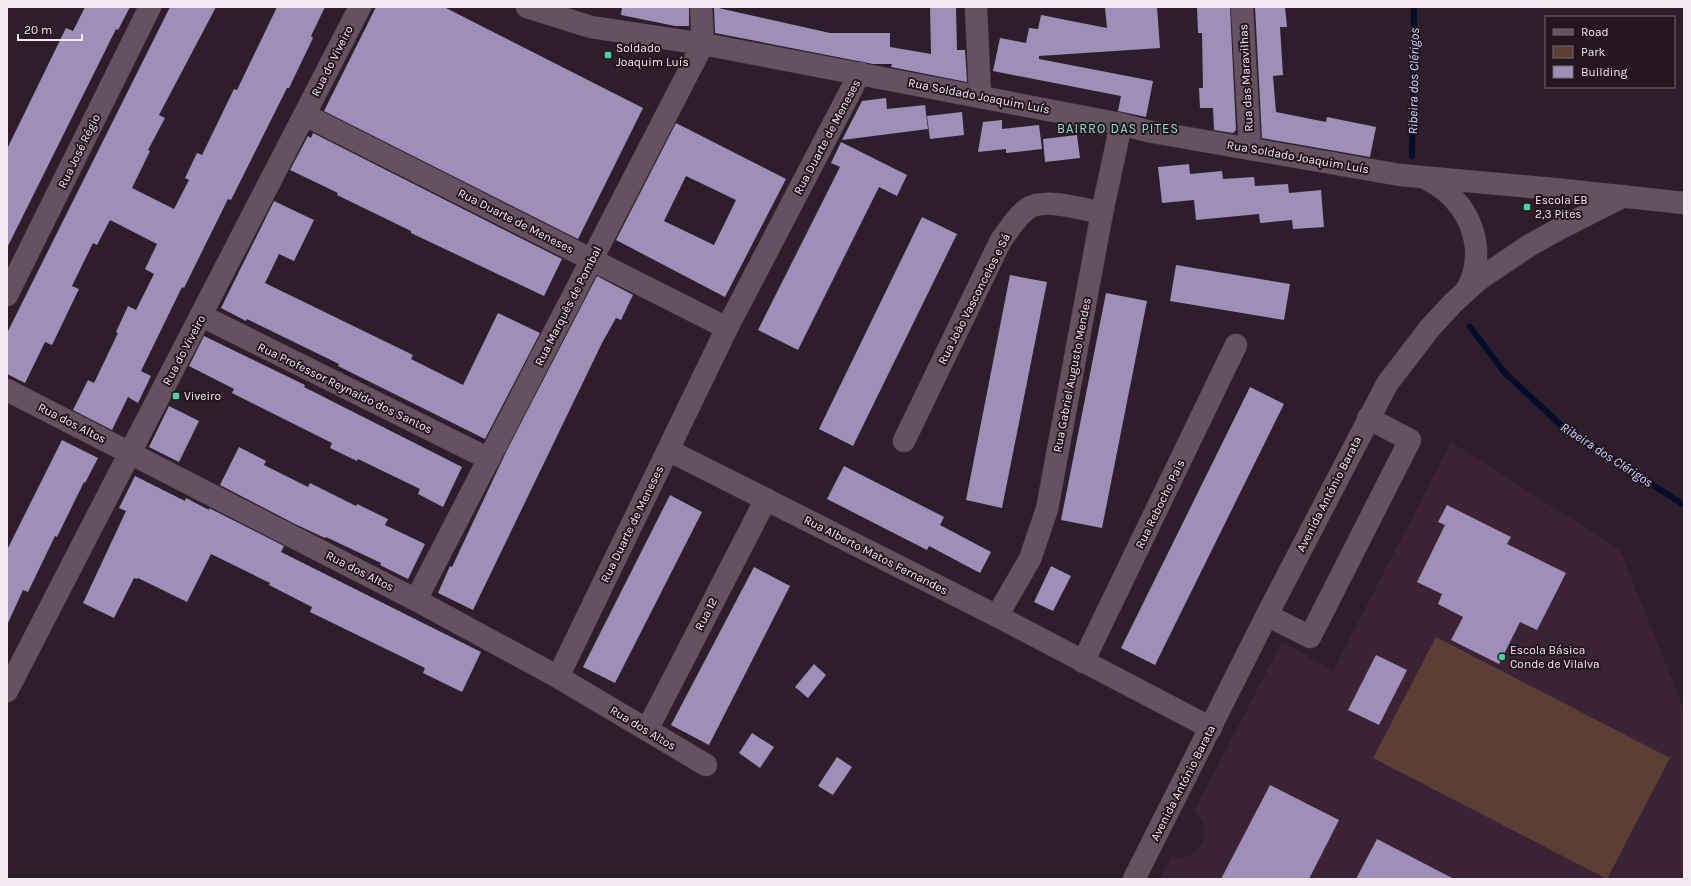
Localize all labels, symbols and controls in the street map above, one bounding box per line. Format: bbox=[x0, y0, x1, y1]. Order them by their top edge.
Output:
scale bar bbox=[18, 16, 82, 42]
legend bbox=[1545, 16, 1675, 88]
text: 20 m bbox=[24, 23, 52, 37]
street label: Rua do Viveiro bbox=[308, 23, 356, 99]
street label: Rua das Maravilhas bbox=[1236, 24, 1256, 132]
text: Road bbox=[1581, 25, 1609, 39]
water label: Ribeira dos Clérigos bbox=[1405, 28, 1422, 134]
place label: Soldado Joaquim Luís bbox=[616, 41, 689, 69]
text: Park bbox=[1581, 45, 1606, 59]
marker: Soldado Joaquim Luís bbox=[603, 50, 613, 60]
text: Building bbox=[1581, 65, 1628, 79]
street label: Rua Soldado Joaquim Luís bbox=[907, 75, 1051, 117]
street label: Rua Duarte de Meneses bbox=[791, 77, 863, 197]
street label: Rua José Régio bbox=[55, 111, 103, 191]
district label: BAIRRO DAS PITES bbox=[1057, 121, 1179, 136]
street label: Rua Soldado Joaquim Luís bbox=[1226, 138, 1370, 176]
street label: Rua Duarte de Meneses bbox=[456, 186, 576, 256]
place label: Escola EB 2,3 Pites bbox=[1535, 193, 1588, 221]
marker: Escola EB 2,3 Pites bbox=[1522, 202, 1532, 212]
street label: Rua João Vasconcelos e Sá bbox=[935, 231, 1013, 367]
street label: Rua Marquês de Pombal bbox=[532, 244, 604, 368]
street label: Rua Gabriel Augusto Mendes bbox=[1050, 296, 1094, 454]
street label: Rua do Viveiro bbox=[160, 312, 208, 388]
street label: Rua Professor Reynaldo dos Santos bbox=[255, 340, 435, 436]
place label: Viveiro bbox=[184, 389, 221, 403]
marker: Viveiro bbox=[171, 391, 181, 401]
street label: Rua dos Altos bbox=[36, 400, 108, 446]
water label: Ribeira dos Clérigos bbox=[1558, 419, 1656, 490]
street label: Avenida António Barata bbox=[1294, 434, 1364, 554]
street label: Rua Rebocho Pais bbox=[1132, 457, 1188, 551]
street label: Rua Duarte de Meneses bbox=[598, 463, 666, 585]
street label: Rua Alberto Matos Fernandes bbox=[802, 512, 950, 598]
street label: Rua dos Altos bbox=[324, 548, 396, 594]
street label: Rua 12 bbox=[692, 595, 720, 633]
place label: Escola Básica Conde de Vilalva bbox=[1510, 643, 1600, 671]
marker: Escola Básica Conde de Vilalva bbox=[1497, 652, 1507, 662]
street label: Rua dos Altos bbox=[607, 703, 679, 753]
street label: Avenida António Barata bbox=[1148, 723, 1218, 843]

